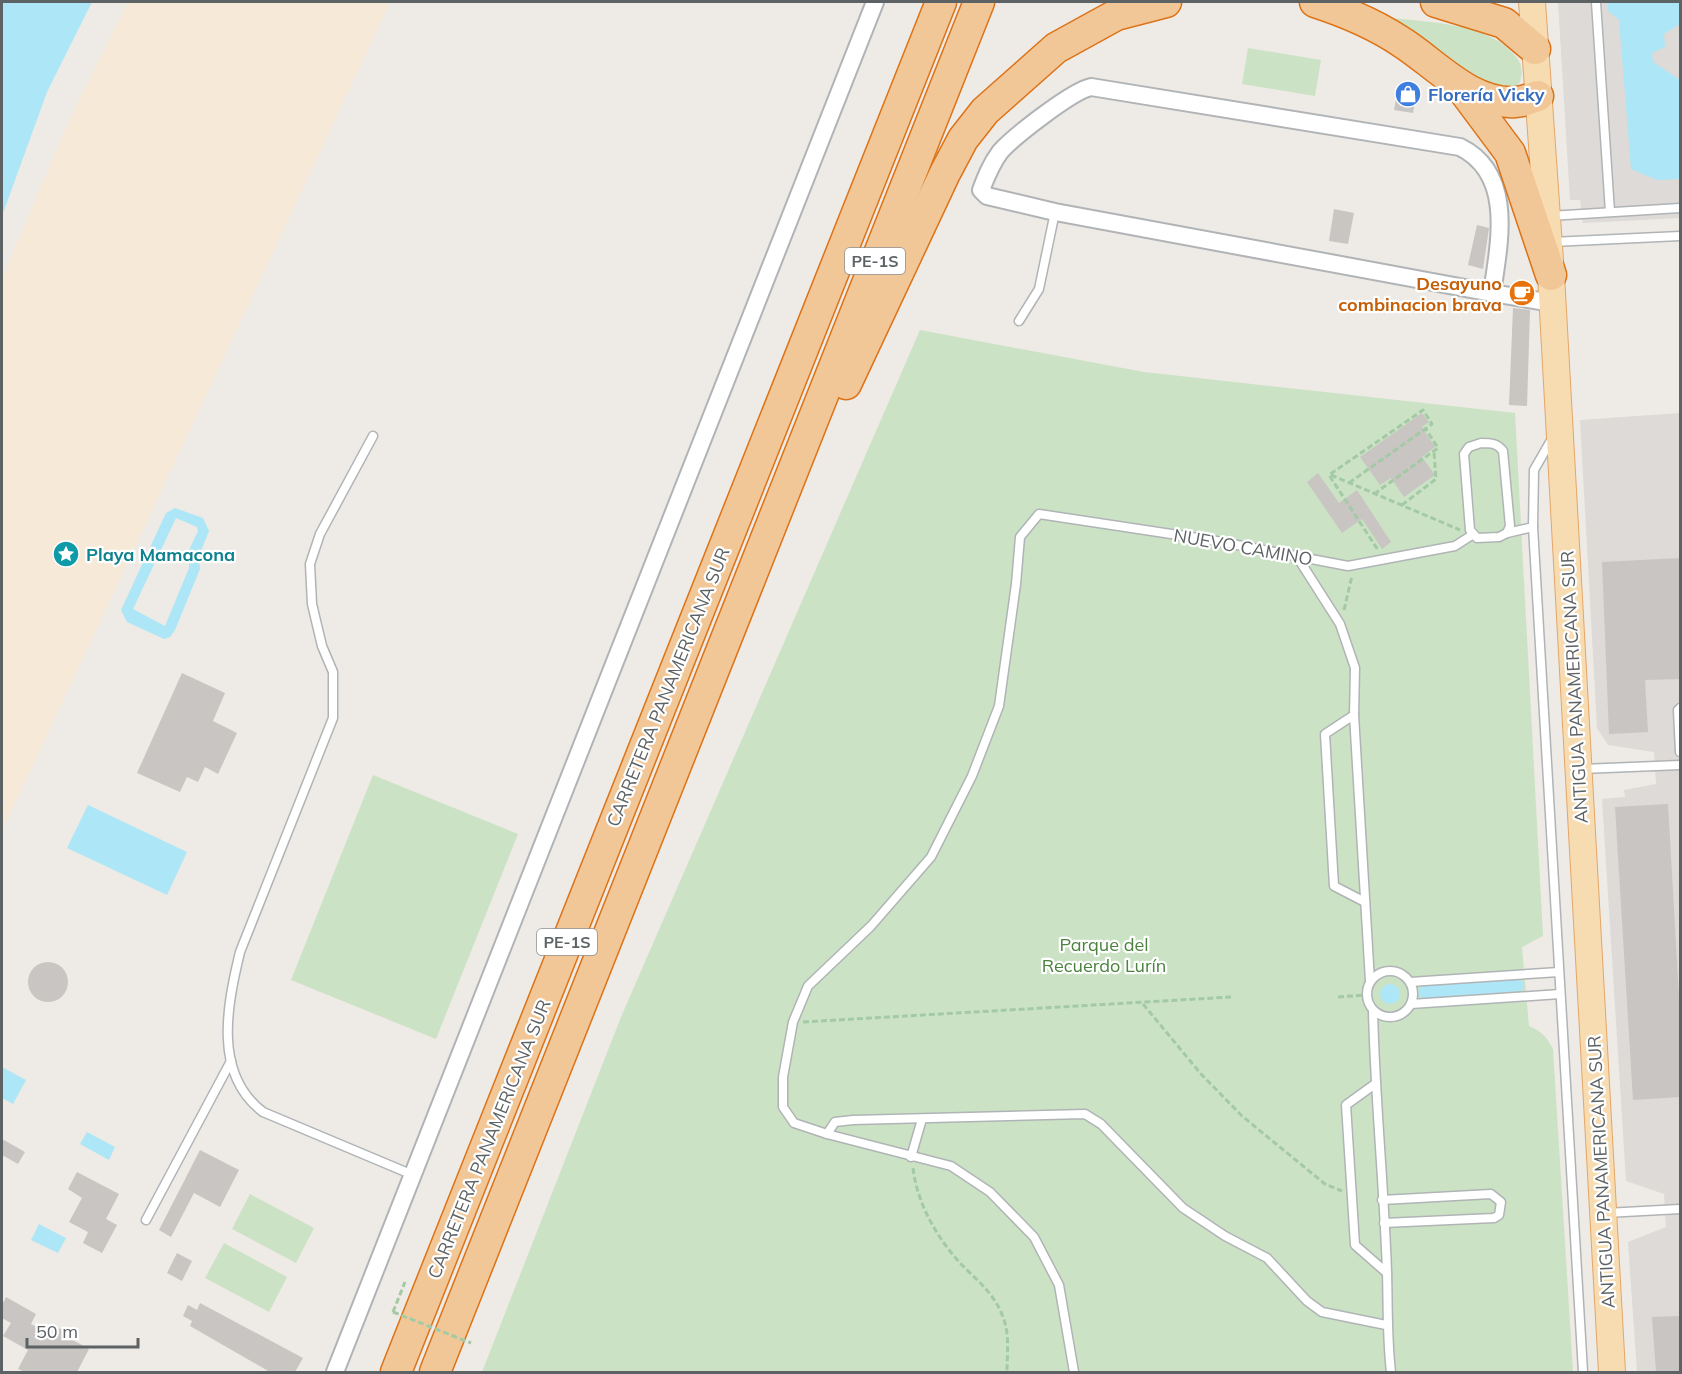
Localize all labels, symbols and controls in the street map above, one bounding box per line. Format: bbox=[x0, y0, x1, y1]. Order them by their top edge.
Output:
shop icon: Florería Vicky bbox=[1393, 79, 1423, 109]
place label: Florería Vicky bbox=[1428, 83, 1545, 106]
road number: PE-1S bbox=[845, 248, 905, 274]
place label: Desayuno combinacion brava bbox=[1338, 272, 1502, 316]
cafe icon: Desayuno combinacion brava bbox=[1507, 278, 1537, 308]
street label: NUEVO CAMINO bbox=[1172, 523, 1314, 571]
place icon: Playa Mamacona bbox=[51, 539, 81, 569]
place label: Playa Mamacona bbox=[86, 543, 235, 566]
street label: CARRETERA PANAMERICANA SUR bbox=[601, 544, 735, 830]
street label: ANTIGUA PANAMERICANA SUR bbox=[1555, 550, 1593, 824]
road number: PE-1S bbox=[537, 929, 597, 955]
park label: Parque del Recuerdo Lurín bbox=[1042, 933, 1166, 977]
street label: CARRETERA PANAMERICANA SUR bbox=[422, 996, 556, 1282]
street label: ANTIGUA PANAMERICANA SUR bbox=[1582, 1035, 1620, 1309]
scale bar bbox=[27, 1311, 138, 1349]
text: 50 m bbox=[36, 1320, 78, 1343]

